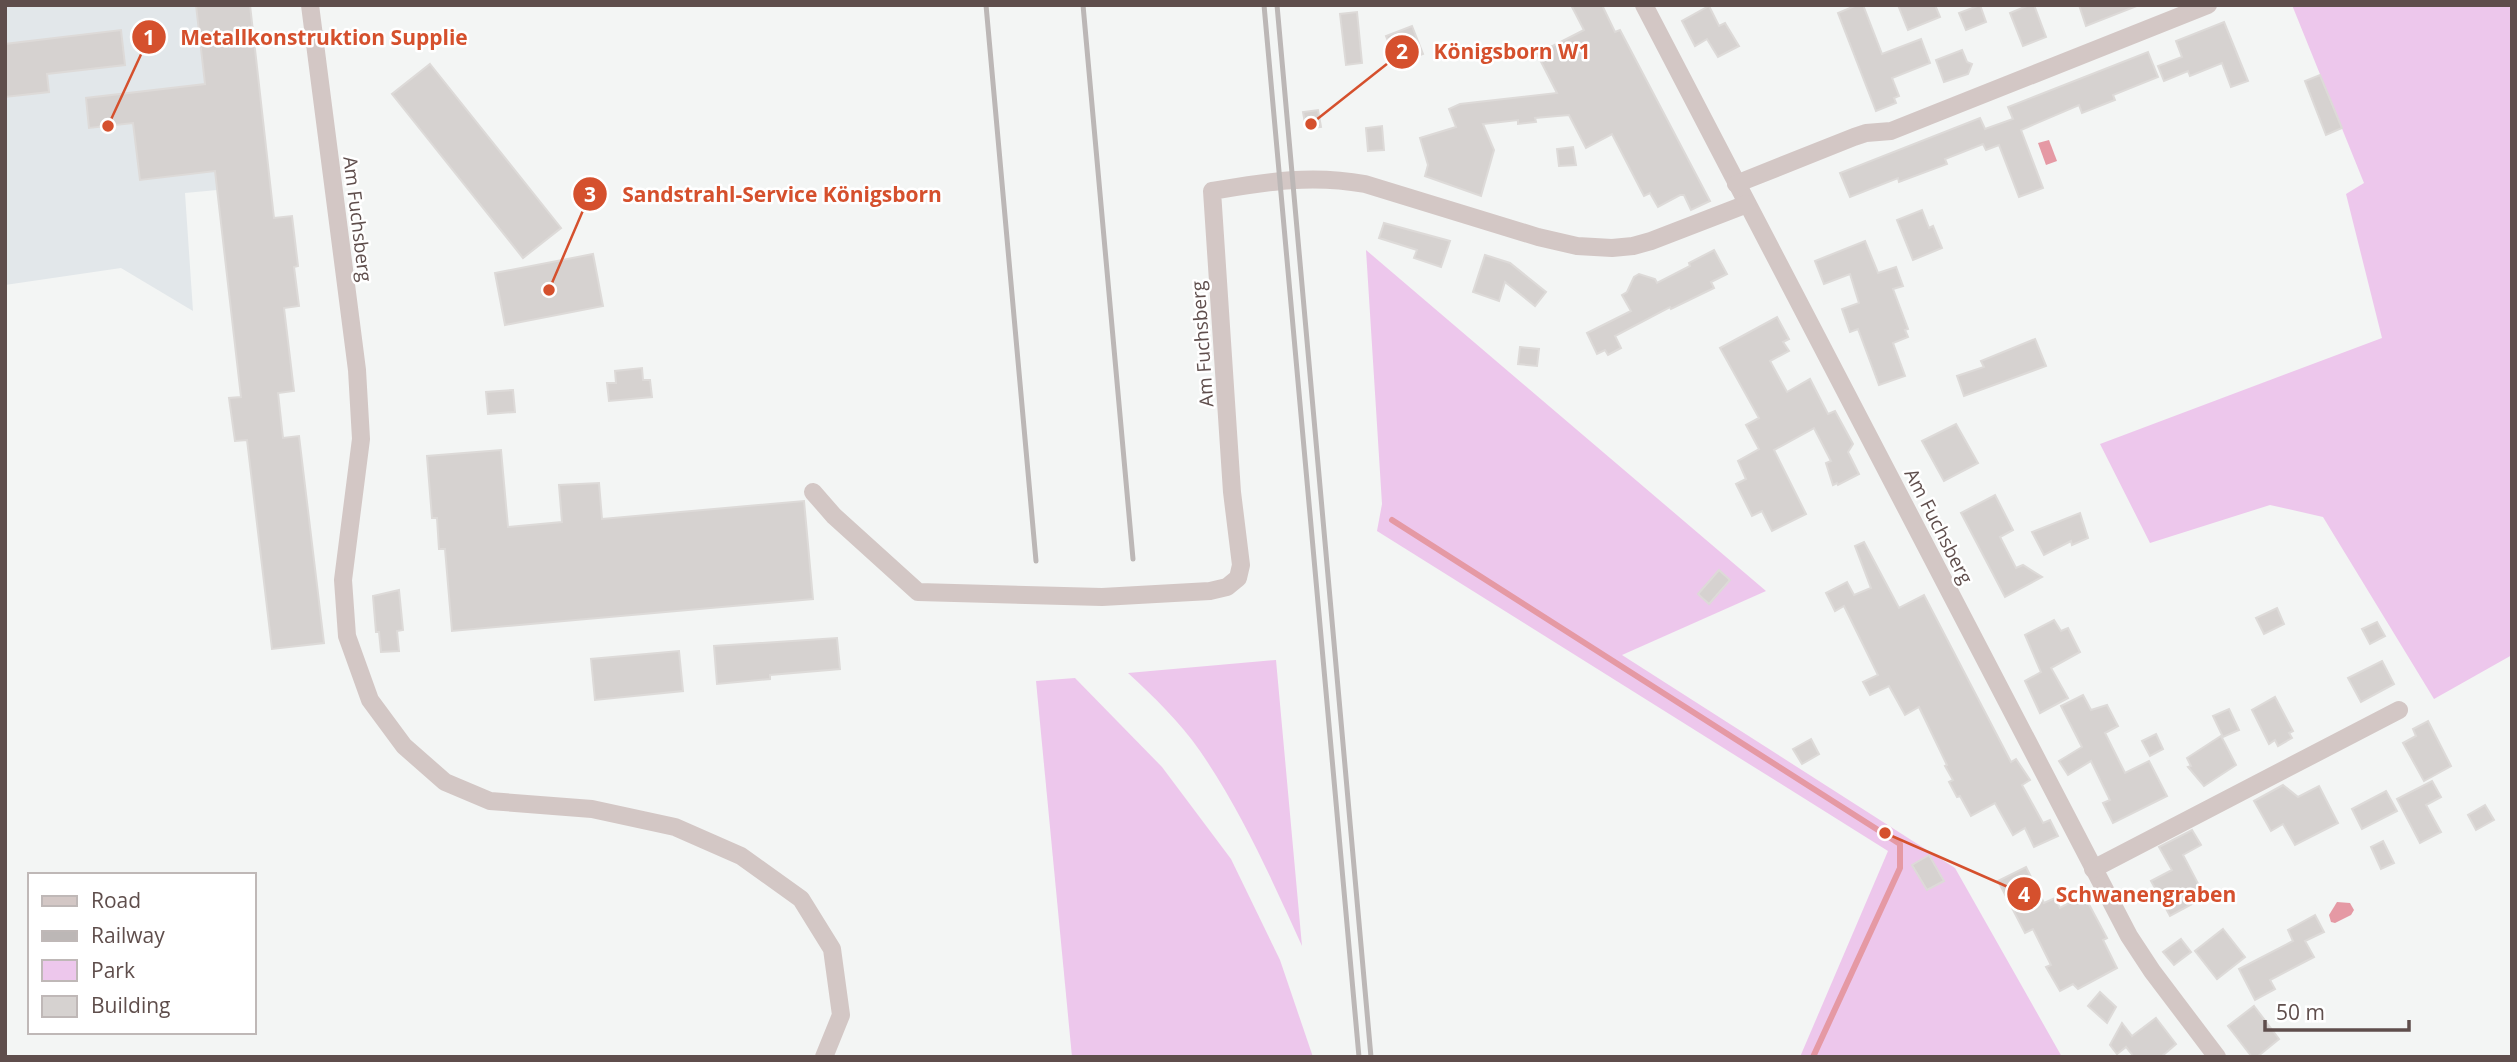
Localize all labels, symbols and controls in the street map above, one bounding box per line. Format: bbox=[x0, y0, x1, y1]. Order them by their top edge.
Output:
callout: Metallkonstruktion Supplie bbox=[132, 16, 482, 58]
text: 1 bbox=[143, 23, 155, 51]
text: Metallkonstruktion Supplie bbox=[180, 23, 468, 51]
callout: Königsborn W1 bbox=[1384, 31, 1604, 73]
text: 2 bbox=[1396, 37, 1408, 65]
text: Königsborn W1 bbox=[1434, 37, 1590, 65]
street label: Am Fuchsberg bbox=[337, 155, 379, 283]
callout: Sandstrahl-Service Königsborn bbox=[573, 173, 955, 215]
text: 3 bbox=[584, 180, 596, 208]
text: Sandstrahl-Service Königsborn bbox=[622, 180, 942, 208]
street label: Am Fuchsberg bbox=[1185, 280, 1219, 408]
street label: Am Fuchsberg bbox=[1899, 464, 1979, 588]
legend bbox=[28, 873, 256, 1034]
callout: Schwanengraben bbox=[2007, 873, 2250, 915]
text: 4 bbox=[2018, 880, 2030, 908]
text: Schwanengraben bbox=[2056, 880, 2236, 908]
text: Road bbox=[91, 886, 141, 914]
text: Railway bbox=[91, 921, 165, 949]
text: Park bbox=[91, 956, 135, 984]
scale bar bbox=[2265, 988, 2408, 1032]
text: Building bbox=[91, 991, 170, 1019]
text: 50 m bbox=[2276, 998, 2325, 1026]

